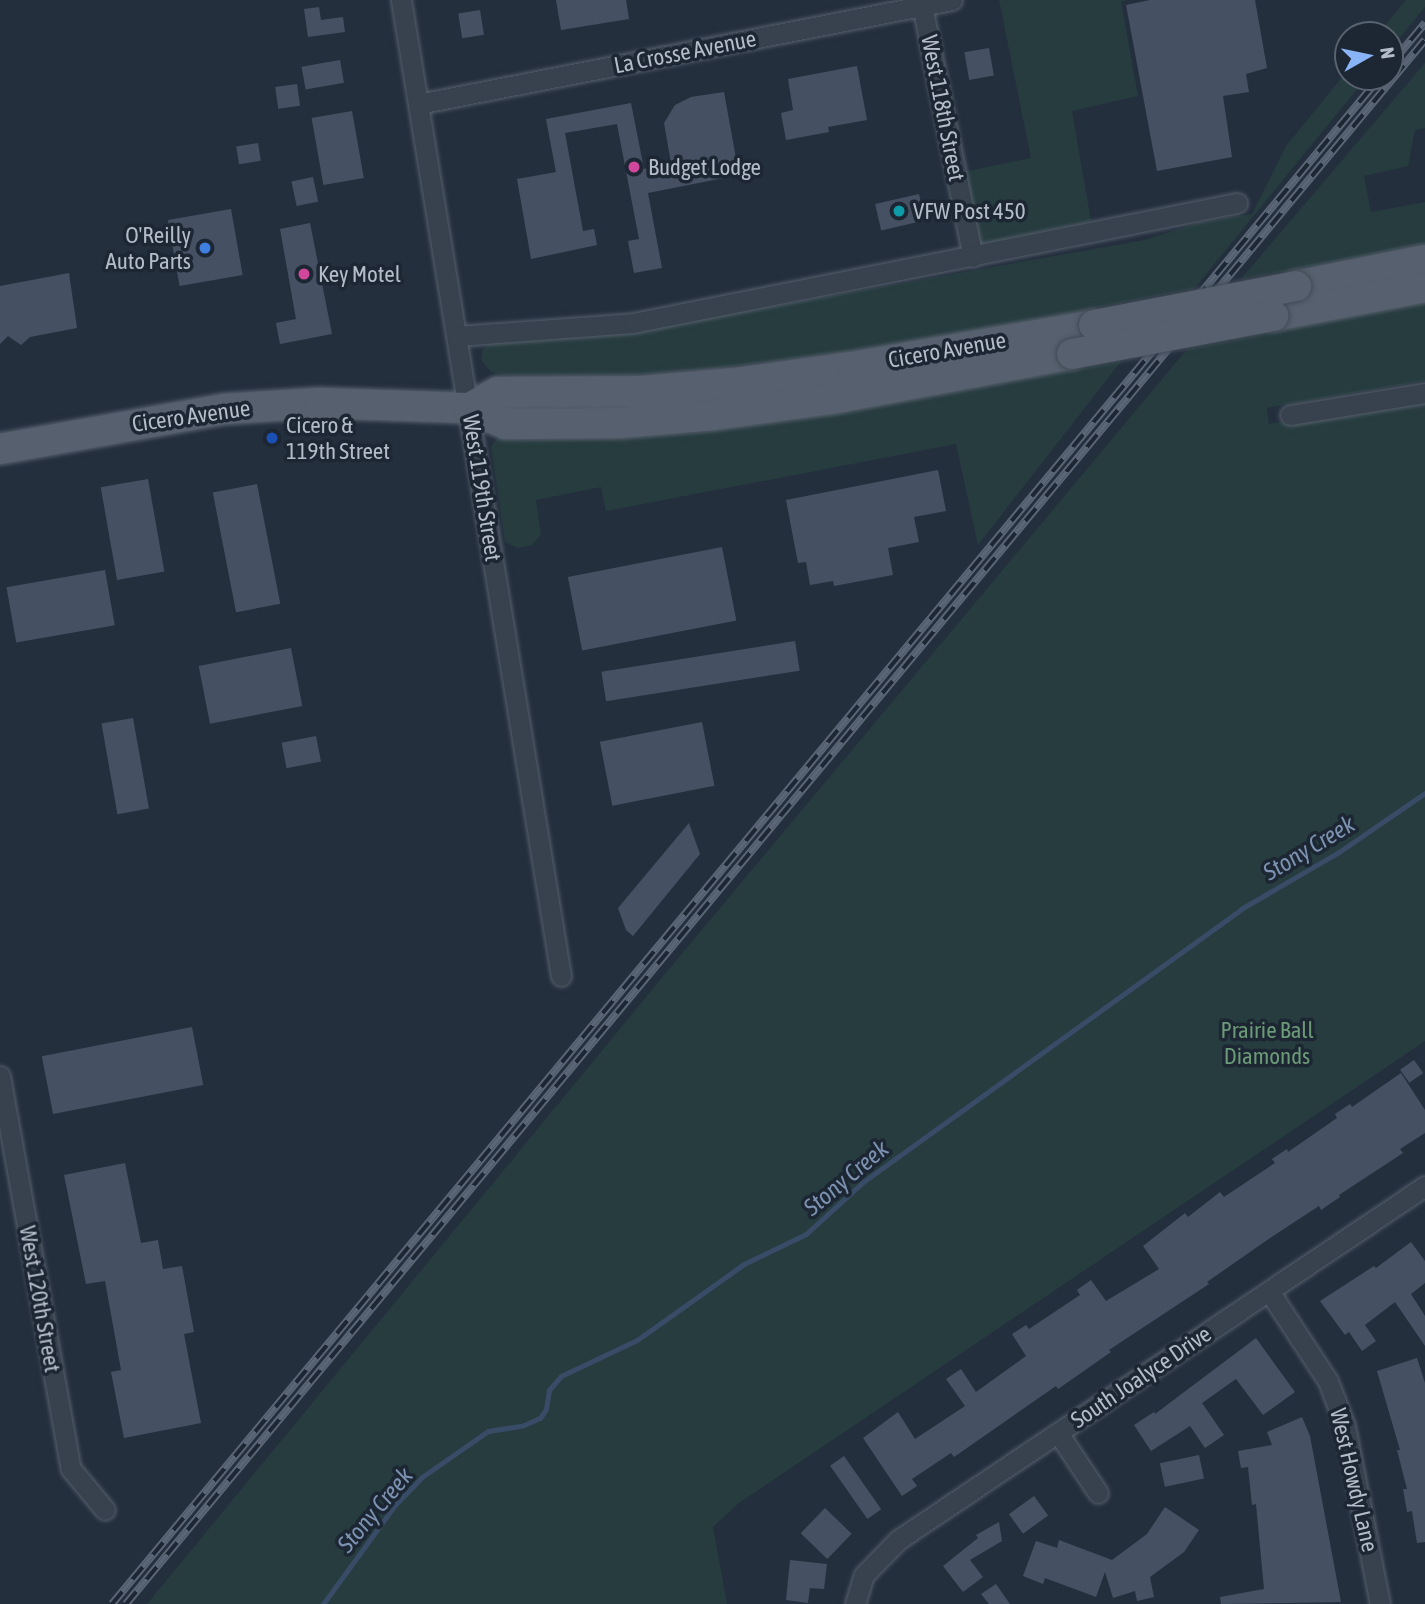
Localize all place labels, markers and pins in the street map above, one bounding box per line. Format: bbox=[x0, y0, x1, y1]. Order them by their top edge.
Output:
place label: Budget Lodge bbox=[648, 153, 761, 181]
marker: Budget Lodge bbox=[626, 159, 642, 175]
place label: VFW Post 450 bbox=[913, 197, 1026, 225]
marker: VFW Post 450 bbox=[891, 203, 907, 219]
place label: O'Reilly Auto Parts bbox=[105, 221, 191, 275]
marker: O'Reilly Auto Parts bbox=[197, 240, 213, 256]
place label: Key Motel bbox=[318, 260, 401, 288]
marker: Key Motel bbox=[296, 266, 312, 282]
place label: Cicero & 119th Street bbox=[286, 411, 390, 465]
marker: Cicero & 119th Street bbox=[264, 430, 280, 446]

